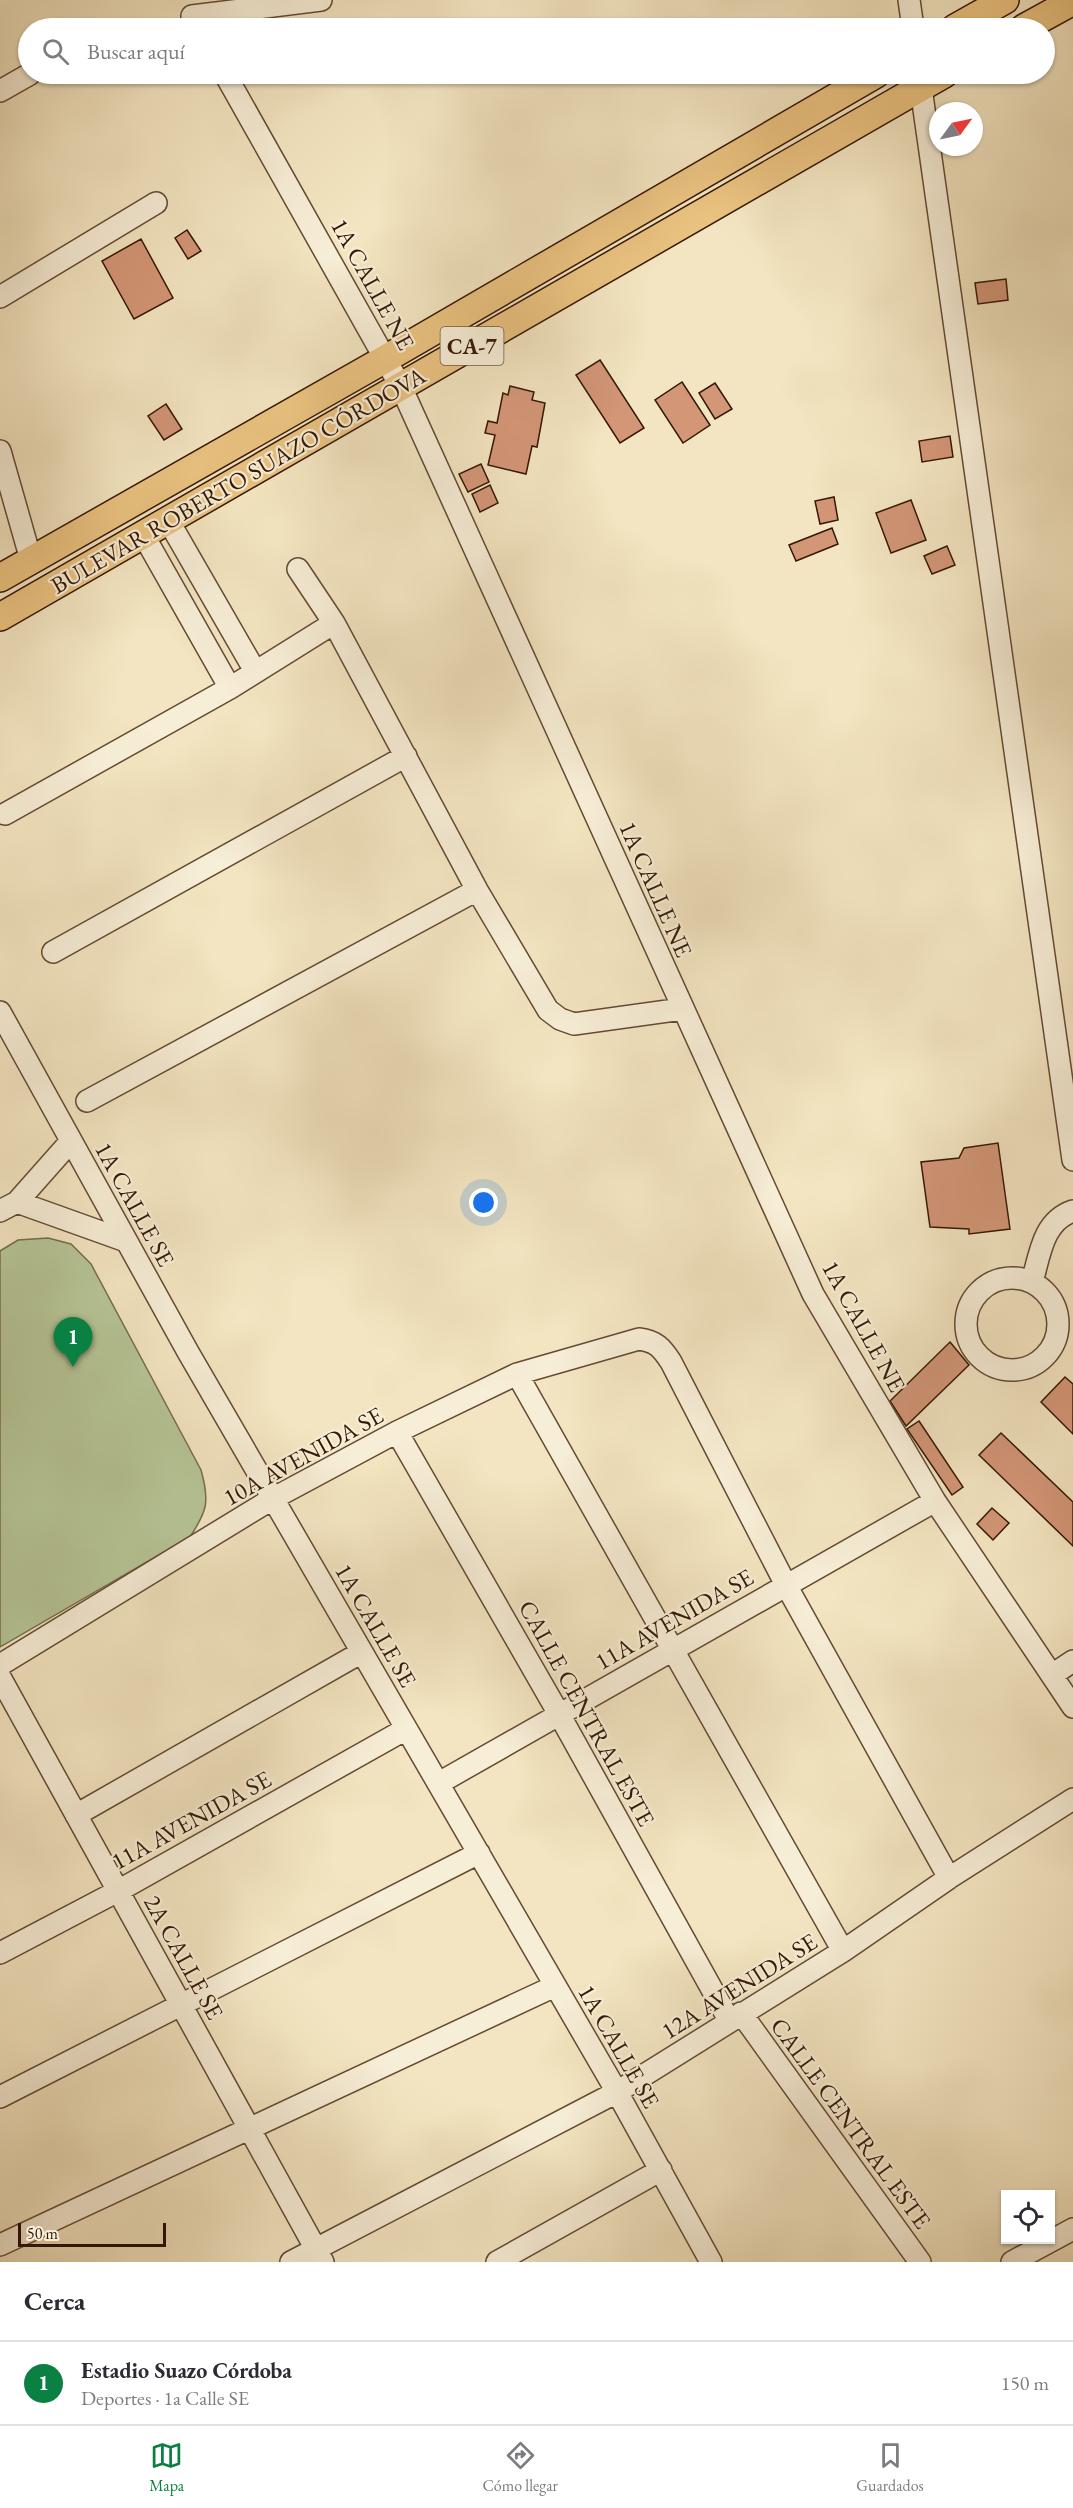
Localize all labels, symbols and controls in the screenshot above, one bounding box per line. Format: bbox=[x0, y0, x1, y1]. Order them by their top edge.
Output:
search box bbox=[18, 18, 1055, 84]
icon: search bbox=[39, 35, 72, 68]
text: Buscar aquí bbox=[87, 37, 185, 66]
north arrow bbox=[929, 102, 983, 156]
street label: 1A CALLE NE bbox=[324, 213, 422, 355]
road number: CA-7 bbox=[440, 327, 504, 365]
street label: BULEVAR ROBERTO SUAZO CÓRDOVA bbox=[45, 359, 431, 600]
street label: 1A CALLE NE bbox=[612, 816, 700, 962]
street label: 1A CALLE SE bbox=[88, 1136, 182, 1272]
your location bbox=[469, 1188, 498, 1217]
street label: 1A CALLE NE bbox=[815, 1255, 913, 1397]
pin: 1 bbox=[54, 1318, 92, 1367]
street label: 10A AVENIDA SE bbox=[218, 1399, 388, 1513]
street label: 1A CALLE SE bbox=[328, 1558, 424, 1692]
street label: 11A AVENIDA SE bbox=[589, 1561, 759, 1677]
street label: CALLE CENTRAL ESTE bbox=[512, 1595, 662, 1831]
street label: 11A AVENIDA SE bbox=[106, 1763, 276, 1877]
street label: 2A CALLE SE bbox=[137, 1889, 231, 2025]
street label: 12A AVENIDA SE bbox=[655, 1926, 823, 2046]
street label: 1A CALLE SE bbox=[571, 1979, 667, 2113]
street label: CALLE CENTRAL ESTE bbox=[764, 2011, 938, 2235]
map controls bbox=[1001, 2190, 1055, 2244]
button: locate bbox=[1001, 2190, 1055, 2244]
scale bar bbox=[18, 2220, 166, 2248]
text: 50 m bbox=[27, 2223, 58, 2244]
text: Cerca bbox=[24, 2284, 85, 2318]
text: Estadio Suazo Córdoba bbox=[81, 2356, 292, 2385]
text: 1 bbox=[38, 2370, 49, 2396]
text: 150 m bbox=[1001, 2370, 1049, 2396]
text: Deportes · 1a Calle SE bbox=[81, 2385, 249, 2411]
tab: Mapa bbox=[149, 2439, 184, 2496]
tab: Cómo llegar bbox=[482, 2439, 558, 2496]
tab: Guardados bbox=[856, 2439, 924, 2496]

